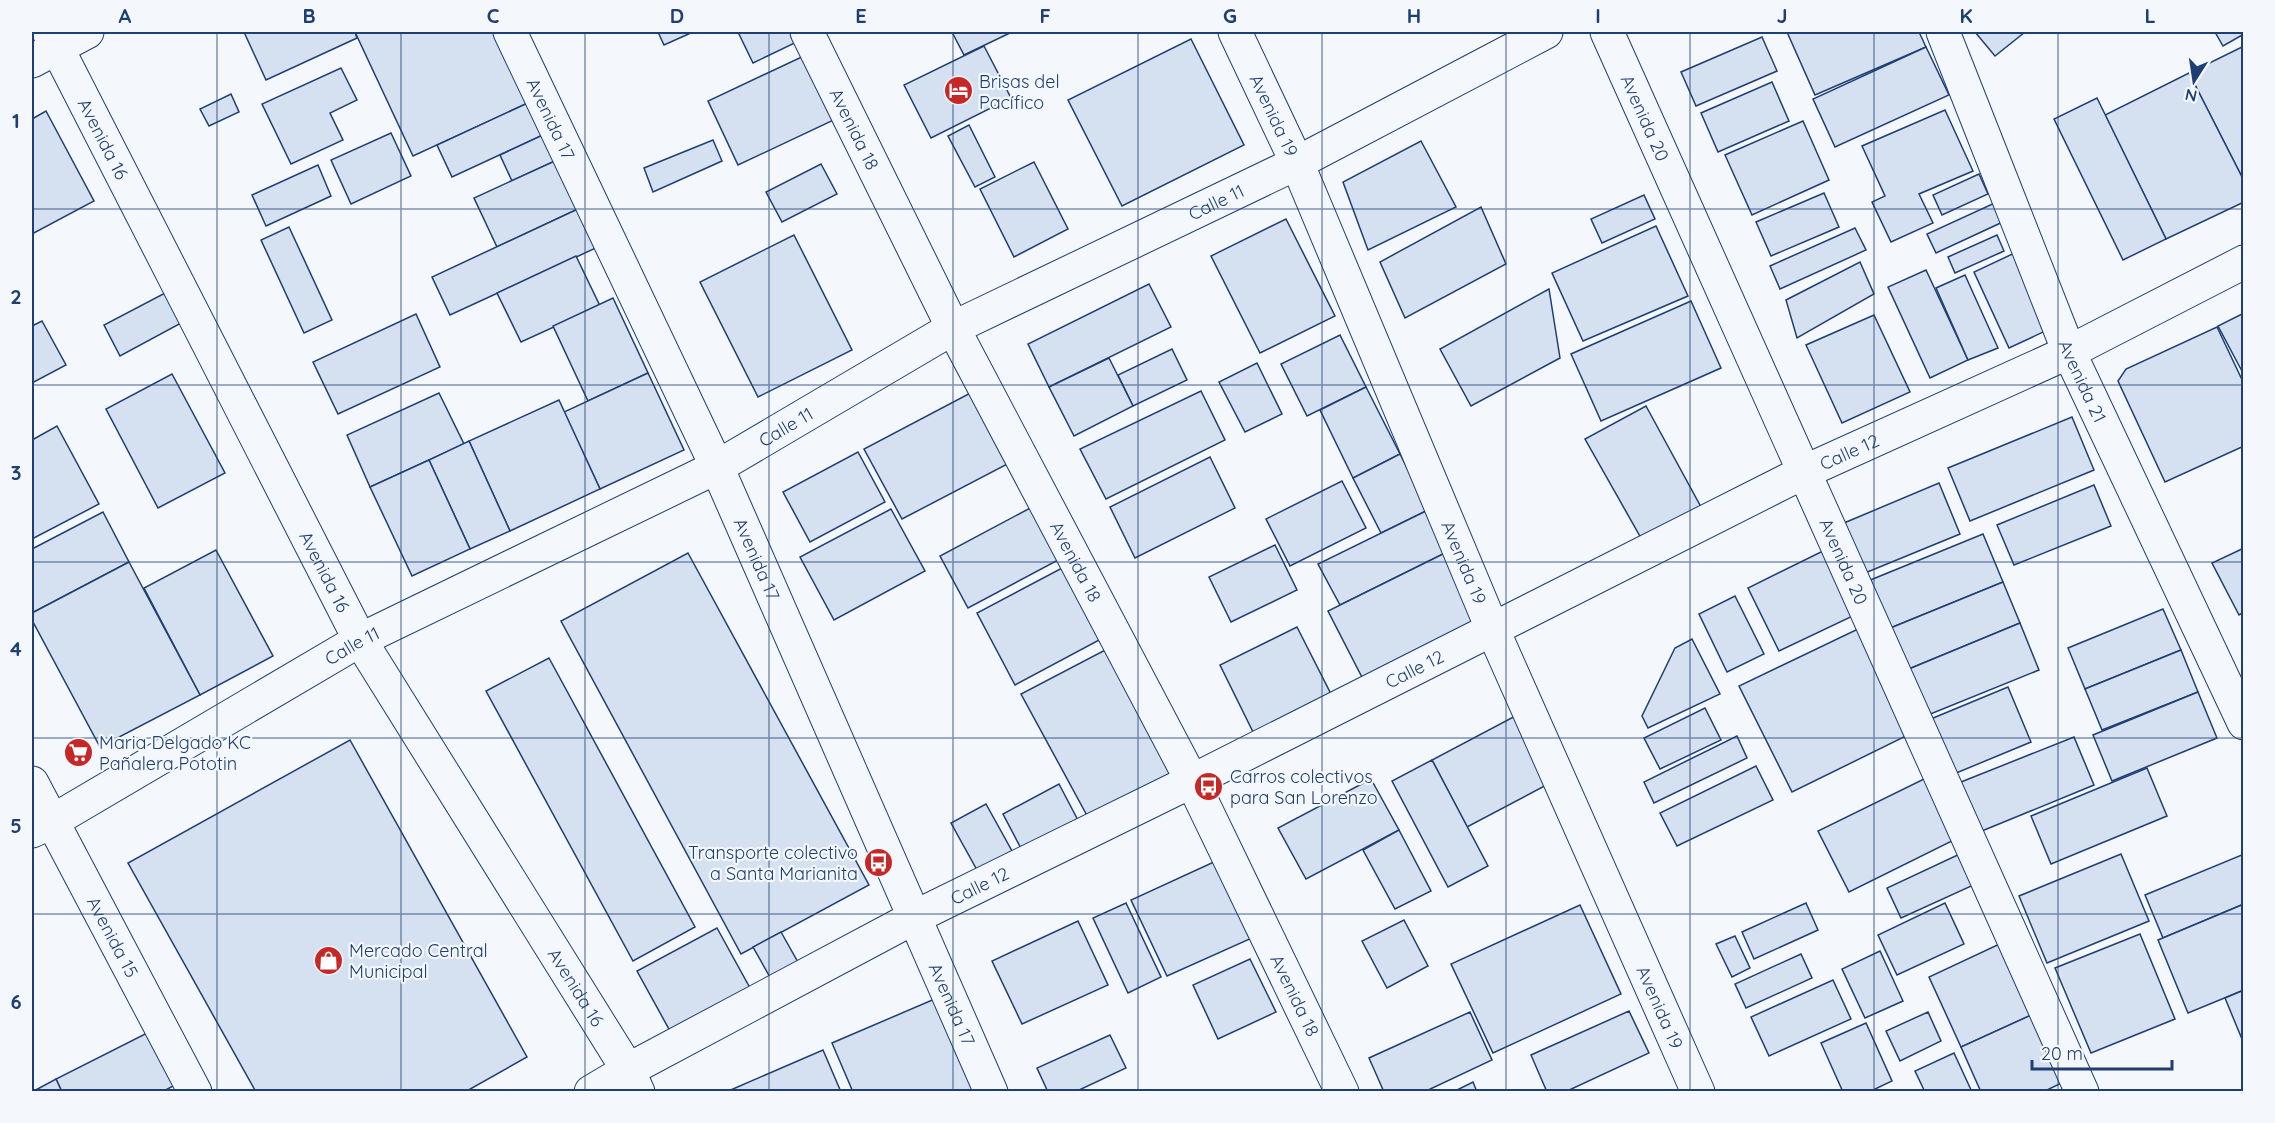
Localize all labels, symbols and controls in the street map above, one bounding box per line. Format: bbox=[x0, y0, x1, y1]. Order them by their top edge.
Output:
text: A bbox=[119, 3, 132, 28]
text: B bbox=[302, 3, 316, 28]
text: C bbox=[487, 3, 500, 28]
text: D bbox=[670, 3, 684, 28]
text: E bbox=[855, 3, 867, 28]
text: F bbox=[1039, 3, 1051, 28]
text: G bbox=[1223, 3, 1237, 28]
text: H bbox=[1407, 3, 1421, 28]
text: I bbox=[1595, 3, 1601, 28]
text: J bbox=[1776, 3, 1788, 28]
text: K bbox=[1959, 3, 1973, 28]
text: L bbox=[2144, 3, 2156, 28]
north arrow bbox=[2164, 51, 2224, 111]
place label: Brisas del Pacífico bbox=[979, 70, 1060, 114]
street label: Avenida 19 bbox=[1245, 70, 1304, 160]
street label: Avenida 20 bbox=[1616, 71, 1675, 165]
street label: Avenida 17 bbox=[522, 74, 580, 163]
hotel icon: Brisas del Pacífico bbox=[942, 75, 974, 107]
street label: Avenida 18 bbox=[825, 84, 885, 173]
text: N bbox=[2183, 85, 2199, 107]
street label: Avenida 16 bbox=[73, 94, 134, 184]
text: 1 bbox=[12, 108, 20, 133]
street label: Calle 11 bbox=[1184, 179, 1248, 225]
text: 2 bbox=[10, 284, 22, 309]
street label: Avenida 21 bbox=[2054, 336, 2112, 426]
street label: Calle 11 bbox=[754, 402, 817, 452]
street label: Calle 12 bbox=[1816, 428, 1882, 475]
text: 3 bbox=[11, 460, 21, 485]
street label: Avenida 17 bbox=[729, 514, 785, 604]
street label: Avenida 20 bbox=[1815, 514, 1874, 608]
street label: Avenida 18 bbox=[1045, 517, 1107, 606]
street label: Avenida 19 bbox=[1437, 517, 1492, 608]
street label: Avenida 16 bbox=[295, 527, 355, 616]
street label: Calle 11 bbox=[320, 621, 383, 670]
text: 4 bbox=[10, 636, 22, 661]
street label: Calle 12 bbox=[1381, 644, 1448, 693]
place label: Maria Delgado KC Pañalera Pototin bbox=[99, 731, 251, 775]
supermarket icon: Maria Delgado KC Pañalera Pototin bbox=[62, 736, 94, 768]
place label: Carros colectivos para San Lorenzo bbox=[1230, 765, 1378, 809]
bus stop icon: Carros colectivos para San Lorenzo bbox=[1193, 770, 1225, 802]
text: 5 bbox=[10, 813, 22, 838]
place label: Transporte colectivo a Santa Marianita bbox=[688, 841, 858, 885]
bus stop icon: Transporte colectivo a Santa Marianita bbox=[863, 846, 895, 878]
street label: Calle 12 bbox=[946, 861, 1013, 909]
street label: Avenida 15 bbox=[82, 892, 144, 981]
place label: Mercado Central Municipal bbox=[349, 939, 488, 983]
shop icon: Mercado Central Municipal bbox=[312, 944, 344, 976]
street label: Avenida 16 bbox=[543, 944, 610, 1031]
street label: Avenida 18 bbox=[1266, 950, 1325, 1040]
street label: Avenida 17 bbox=[924, 959, 981, 1049]
street label: Avenida 19 bbox=[1632, 962, 1689, 1052]
text: 6 bbox=[10, 989, 22, 1014]
scale bar bbox=[2032, 1033, 2172, 1071]
text: 20 m bbox=[2041, 1042, 2083, 1065]

